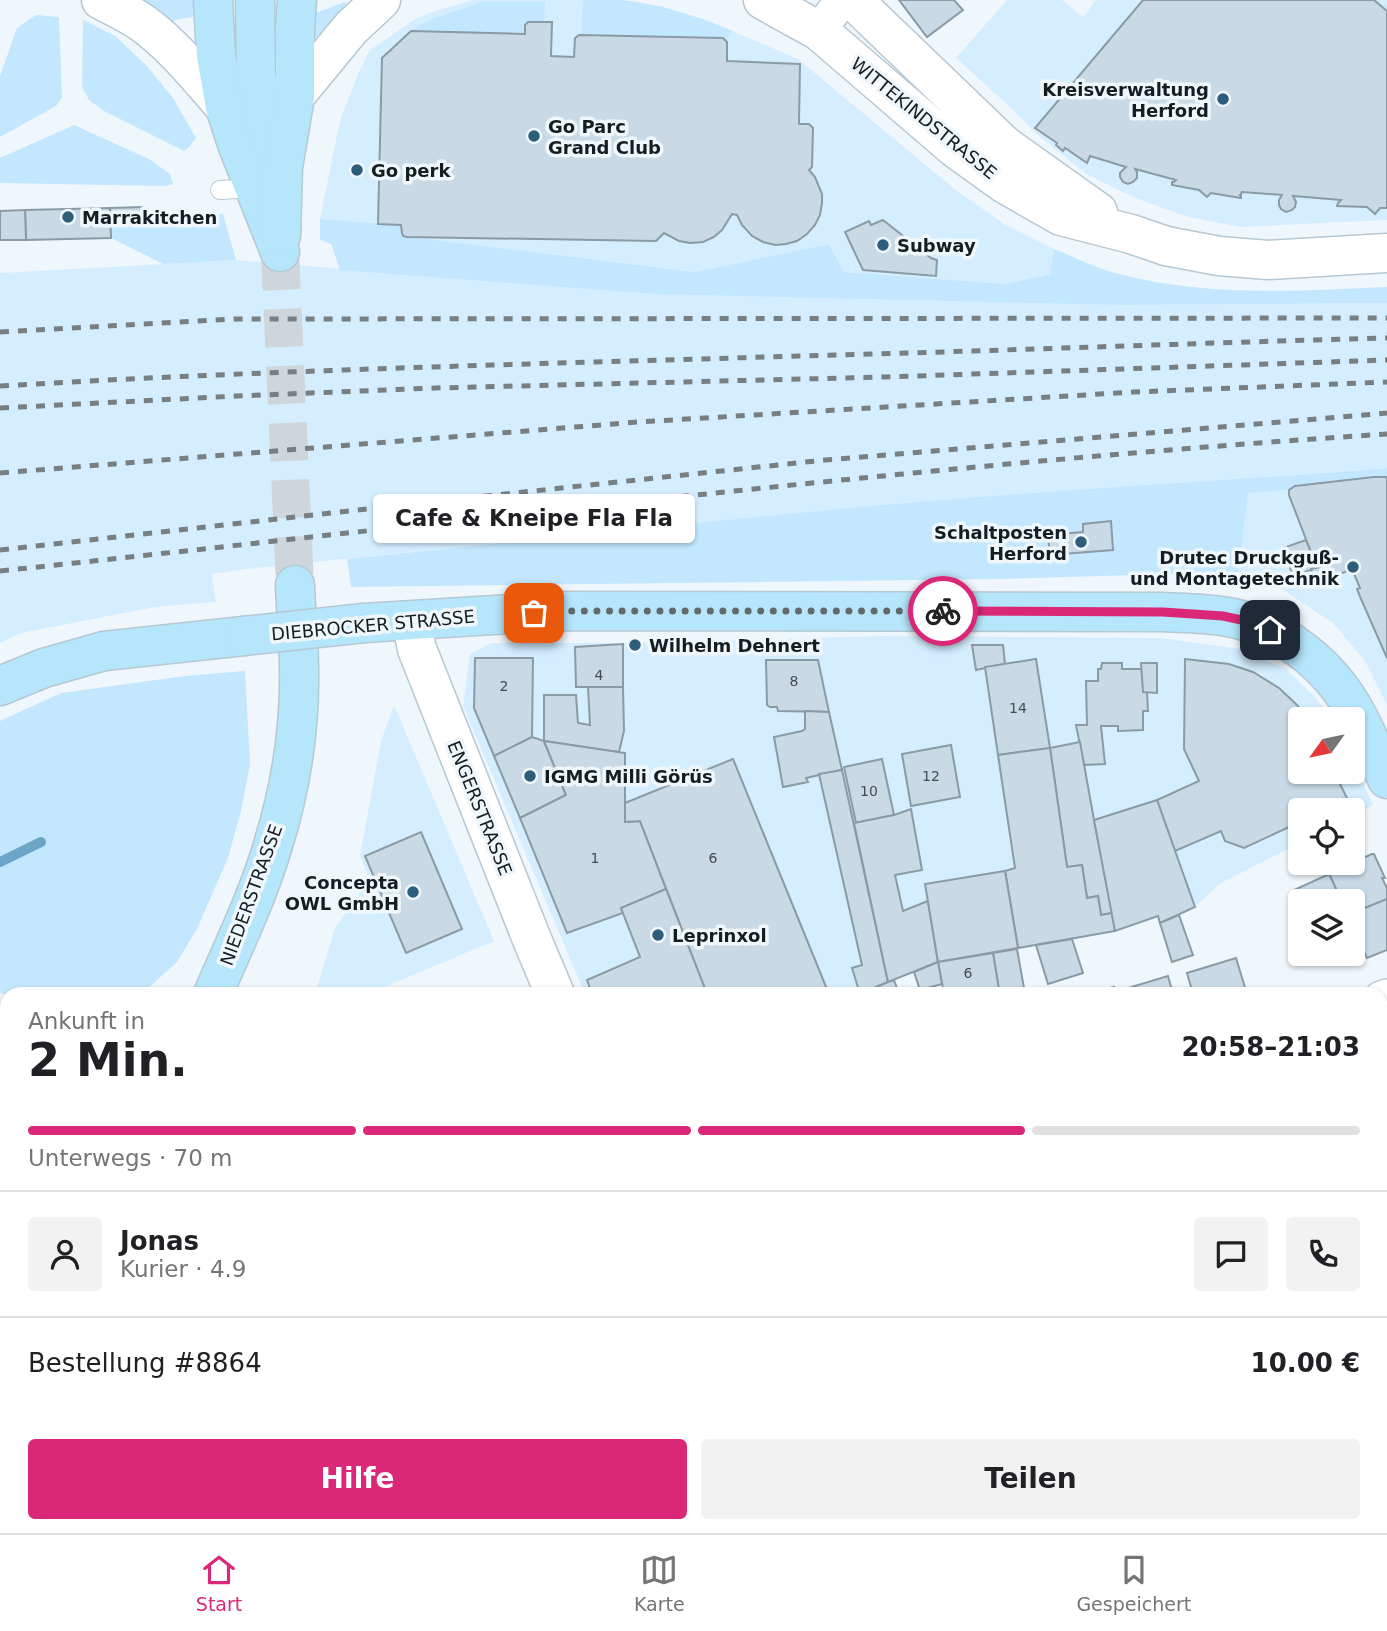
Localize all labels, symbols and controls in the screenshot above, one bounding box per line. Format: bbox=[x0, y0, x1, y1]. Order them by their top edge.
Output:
street label: WITTEKINDSTRASSE bbox=[847, 53, 1001, 183]
place label: Kreisverwaltung Herford bbox=[1042, 79, 1209, 121]
marker: Kreisverwaltung Herford bbox=[1215, 91, 1231, 107]
place label: Go Parc Grand Club bbox=[548, 116, 661, 158]
marker: Go Parc Grand Club bbox=[526, 128, 542, 144]
place label: Go perk bbox=[371, 160, 451, 181]
marker: Go perk bbox=[349, 162, 365, 178]
place label: Marrakitchen bbox=[82, 207, 217, 228]
marker: Marrakitchen bbox=[60, 209, 76, 225]
place label: Subway bbox=[897, 235, 976, 256]
marker: Subway bbox=[875, 237, 891, 253]
callout: Cafe & Kneipe Fla Fla bbox=[373, 494, 695, 543]
text: Cafe & Kneipe Fla Fla bbox=[395, 505, 673, 531]
place label: Schaltposten Herford bbox=[934, 522, 1067, 564]
marker: Schaltposten Herford bbox=[1073, 534, 1089, 550]
place label: Drutec Druckguß- und Montagetechnik bbox=[1130, 547, 1340, 589]
marker: Drutec Druckguß- und Montagetechnik bbox=[1345, 559, 1361, 575]
courier bbox=[908, 576, 978, 646]
pin bbox=[504, 583, 564, 643]
icon: bike bbox=[924, 592, 962, 630]
icon: bag bbox=[515, 594, 553, 632]
pin bbox=[1240, 600, 1300, 660]
street label: DIEBROCKER STRASSE bbox=[270, 606, 476, 644]
icon: home bbox=[1251, 611, 1289, 649]
place label: Wilhelm Dehnert bbox=[649, 635, 820, 656]
marker: Wilhelm Dehnert bbox=[627, 637, 643, 653]
house number: 4 bbox=[595, 667, 604, 683]
house number: 8 bbox=[790, 673, 798, 689]
house number: 2 bbox=[500, 678, 508, 694]
house number: 14 bbox=[1009, 700, 1027, 716]
north arrow bbox=[1288, 707, 1365, 784]
map controls bbox=[1288, 707, 1365, 966]
street label: ENGERSTRASSE bbox=[443, 738, 517, 878]
place label: IGMG Milli Görüs bbox=[544, 766, 713, 787]
marker: IGMG Milli Görüs bbox=[522, 768, 538, 784]
house number: 12 bbox=[922, 768, 940, 784]
house number: 10 bbox=[860, 783, 878, 799]
button: locate bbox=[1288, 798, 1365, 875]
street label: NIEDERSTRASSE bbox=[216, 822, 286, 968]
house number: 1 bbox=[591, 850, 599, 866]
house number: 6 bbox=[709, 850, 718, 866]
place label: Concepta OWL GmbH bbox=[285, 872, 399, 914]
marker: Concepta OWL GmbH bbox=[405, 884, 421, 900]
button: layers bbox=[1288, 889, 1365, 966]
place label: Leprinxol bbox=[672, 925, 767, 946]
marker: Leprinxol bbox=[650, 927, 666, 943]
house number: 6 bbox=[964, 965, 973, 981]
text: Ankunft in bbox=[28, 1008, 145, 1034]
text: 20:58–21:03 bbox=[1181, 1032, 1360, 1062]
text: 2 Min. bbox=[28, 1033, 188, 1087]
text: Unterwegs · 70 m bbox=[28, 1145, 233, 1171]
button: person bbox=[28, 1217, 102, 1291]
button: chat bbox=[1194, 1217, 1268, 1291]
button: phone bbox=[1286, 1217, 1360, 1291]
text: Jonas bbox=[120, 1226, 199, 1256]
text: Kurier · 4.9 bbox=[120, 1256, 246, 1282]
text: Bestellung #8864 bbox=[28, 1348, 262, 1378]
text: 10.00 € bbox=[1251, 1348, 1360, 1378]
button: Hilfe bbox=[28, 1439, 687, 1519]
button: Teilen bbox=[701, 1439, 1360, 1519]
tab: Start bbox=[196, 1551, 242, 1615]
tab: Karte bbox=[634, 1551, 685, 1615]
tab: Gespeichert bbox=[1076, 1551, 1191, 1615]

